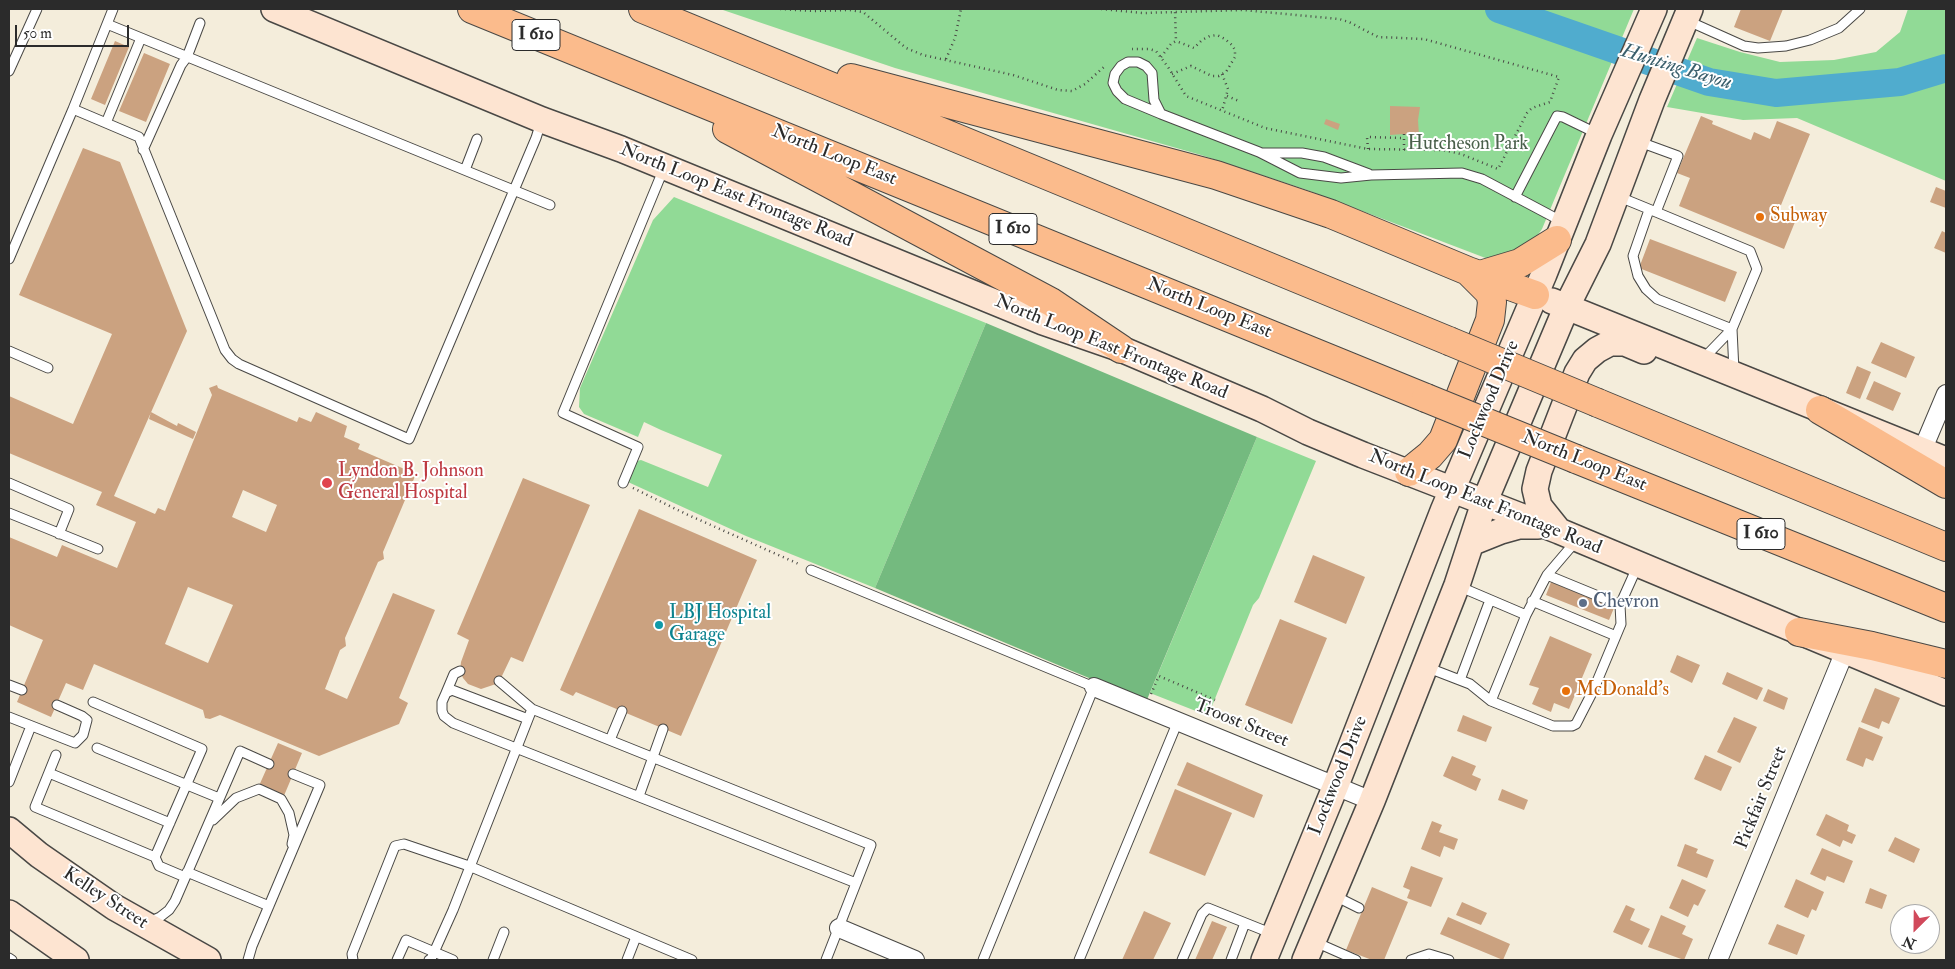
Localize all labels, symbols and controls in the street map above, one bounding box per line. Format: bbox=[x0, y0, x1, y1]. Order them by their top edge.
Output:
scale bar bbox=[18, 15, 131, 47]
road number: I 610 bbox=[512, 20, 560, 50]
text: 50 m bbox=[23, 24, 52, 43]
water label: Hunting Bayou bbox=[1618, 40, 1734, 96]
street label: North Loop East bbox=[768, 121, 900, 191]
park label: Hutcheson Park bbox=[1408, 134, 1528, 156]
street label: North Loop East Frontage Road bbox=[616, 139, 856, 253]
place label: Subway bbox=[1770, 206, 1827, 228]
marker: Subway bbox=[1754, 211, 1766, 223]
road number: I 610 bbox=[989, 213, 1037, 244]
street label: North Loop East bbox=[1143, 274, 1275, 344]
street label: North Loop East Frontage Road bbox=[991, 291, 1231, 405]
street label: Lockwood Drive bbox=[1455, 337, 1525, 463]
street label: North Loop East bbox=[1518, 427, 1650, 497]
street label: North Loop East Frontage Road bbox=[1365, 446, 1605, 560]
place label: Lyndon B. Johnson General Hospital bbox=[338, 461, 484, 505]
marker: Lyndon B. Johnson General Hospital bbox=[320, 476, 334, 490]
road number: I 610 bbox=[1737, 518, 1785, 550]
place label: Chevron bbox=[1593, 592, 1659, 614]
marker: Chevron bbox=[1577, 597, 1589, 609]
place label: LBJ Hospital Garage bbox=[669, 603, 771, 647]
marker: LBJ Hospital Garage bbox=[653, 619, 665, 631]
place label: McDonald's bbox=[1576, 680, 1669, 702]
marker: McDonald's bbox=[1560, 685, 1572, 697]
street label: Troost Street bbox=[1190, 695, 1292, 753]
street label: Lockwood Drive bbox=[1305, 713, 1373, 839]
street label: Pickfair Street bbox=[1731, 743, 1793, 853]
street label: Kelley Street bbox=[58, 863, 152, 935]
north arrow bbox=[1890, 904, 1940, 954]
text: N bbox=[1900, 932, 1918, 953]

